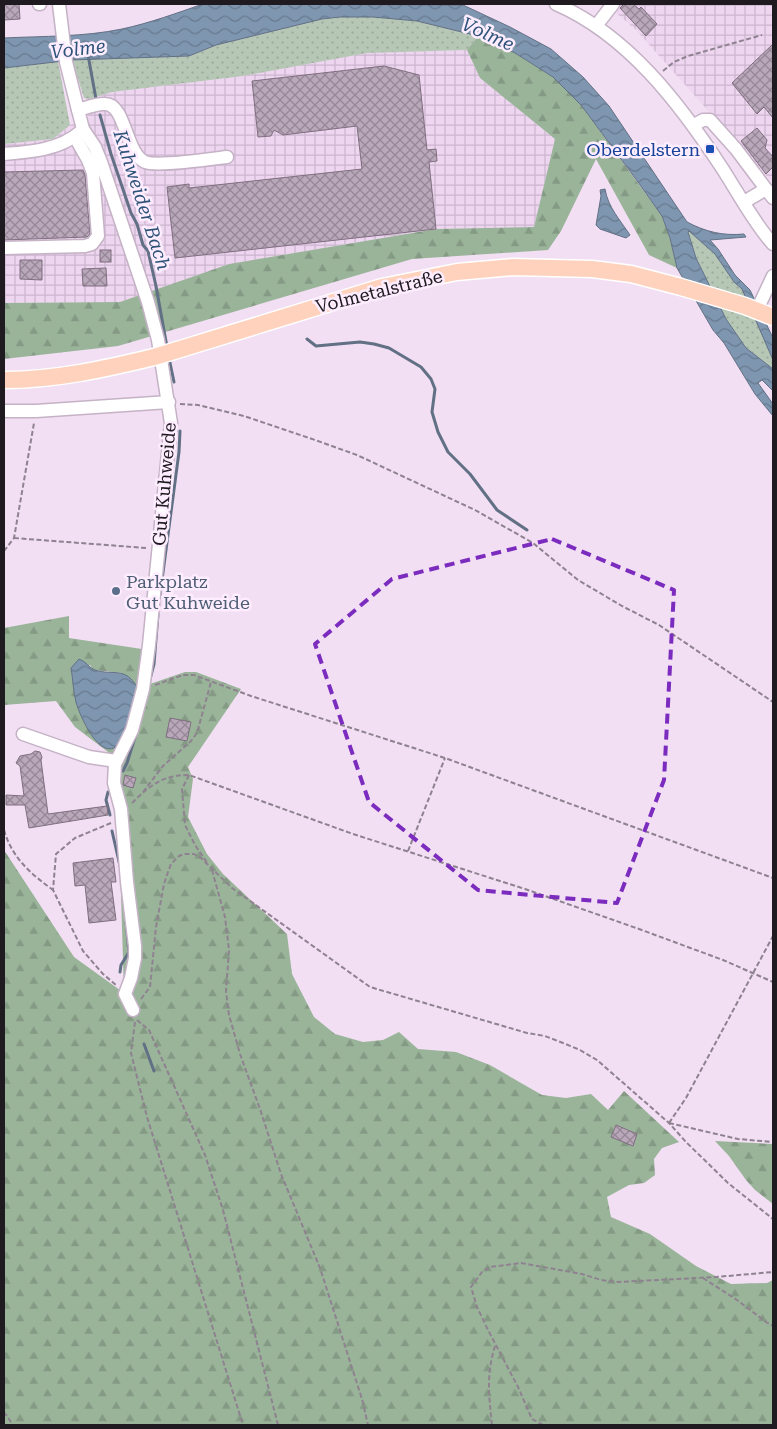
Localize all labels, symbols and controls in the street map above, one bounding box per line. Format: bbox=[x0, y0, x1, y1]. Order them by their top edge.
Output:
water label: Volme bbox=[458, 12, 518, 56]
water label: Volme bbox=[49, 34, 107, 64]
water label: Kuhweider Bach bbox=[108, 126, 176, 273]
place label: Oberdelstern bbox=[586, 139, 700, 160]
marker: Oberdelstern bbox=[704, 143, 716, 155]
street label: Volmetalstraße bbox=[313, 265, 445, 317]
street label: Gut Kuhweide bbox=[148, 421, 180, 547]
place label: Parkplatz Gut Kuhweide bbox=[126, 571, 250, 613]
marker: Parkplatz Gut Kuhweide bbox=[110, 585, 122, 597]

